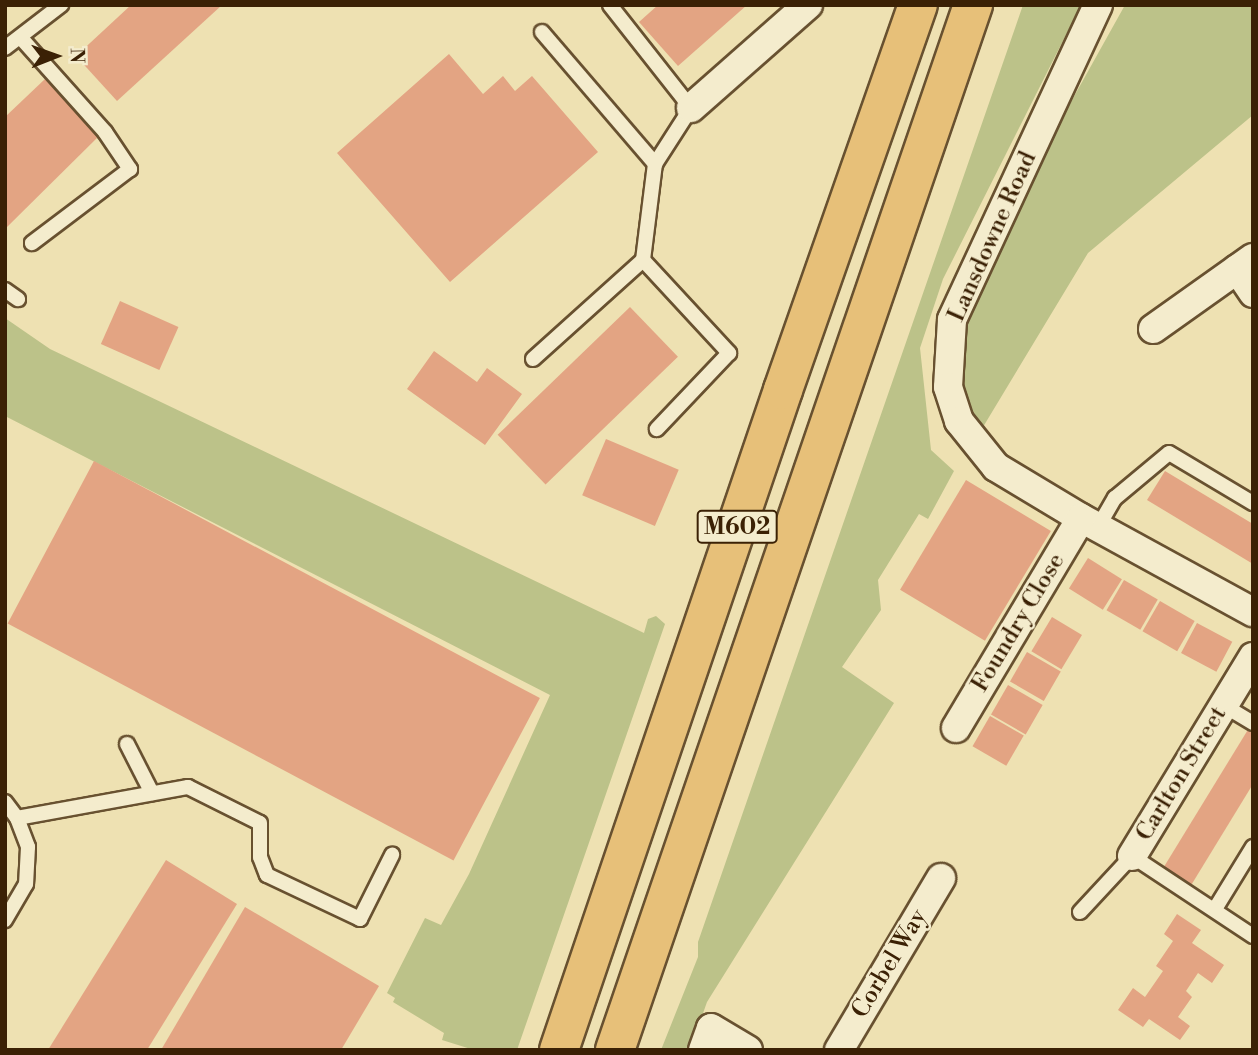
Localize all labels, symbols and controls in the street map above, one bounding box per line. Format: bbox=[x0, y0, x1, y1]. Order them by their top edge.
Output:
north arrow bbox=[21, 21, 91, 91]
text: N bbox=[65, 48, 89, 63]
street label: Lansdowne Road bbox=[943, 148, 1043, 326]
road number: M602 bbox=[695, 508, 779, 547]
street label: Foundry Close bbox=[966, 548, 1072, 698]
street label: Carlton Street bbox=[1131, 702, 1233, 846]
street label: Corbel Way bbox=[846, 904, 934, 1024]

